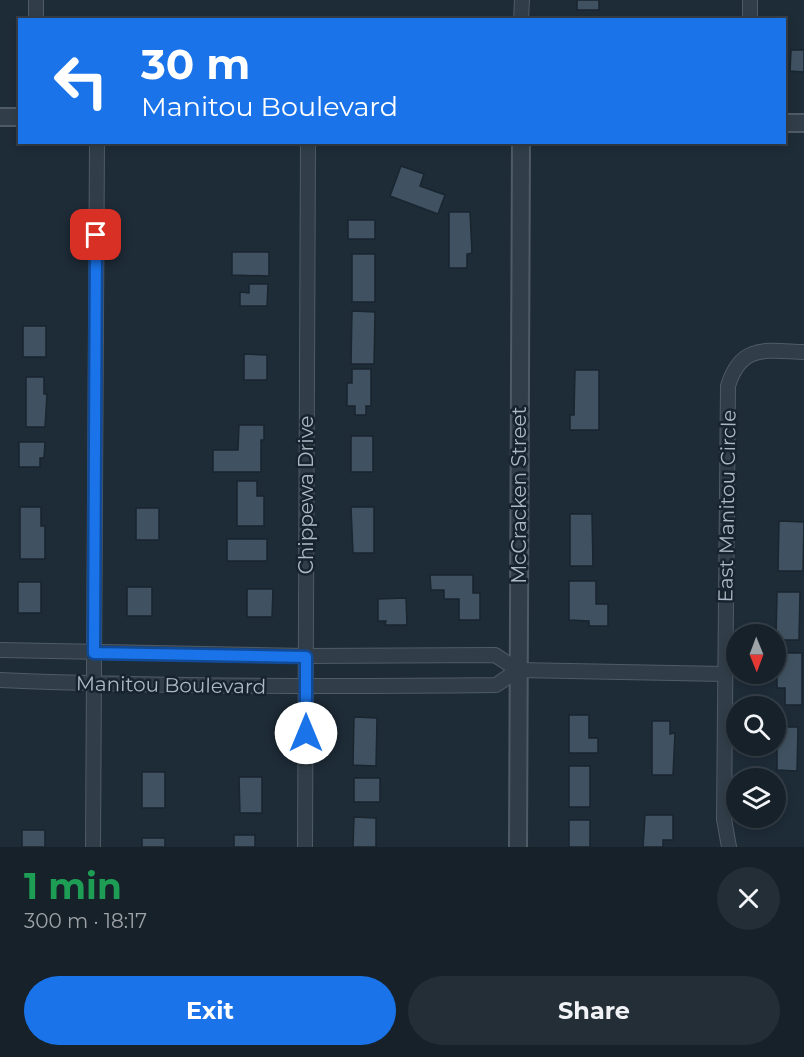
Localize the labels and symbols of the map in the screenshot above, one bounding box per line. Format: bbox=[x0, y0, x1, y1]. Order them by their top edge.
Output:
pin bbox=[70, 209, 121, 260]
street label: McCracken Street bbox=[507, 406, 531, 584]
street label: East Manitou Circle bbox=[713, 409, 741, 603]
street label: Chippewa Drive bbox=[294, 416, 318, 574]
north arrow bbox=[726, 624, 786, 684]
street label: Manitou Boulevard bbox=[76, 671, 266, 699]
position arrow bbox=[274, 701, 338, 765]

